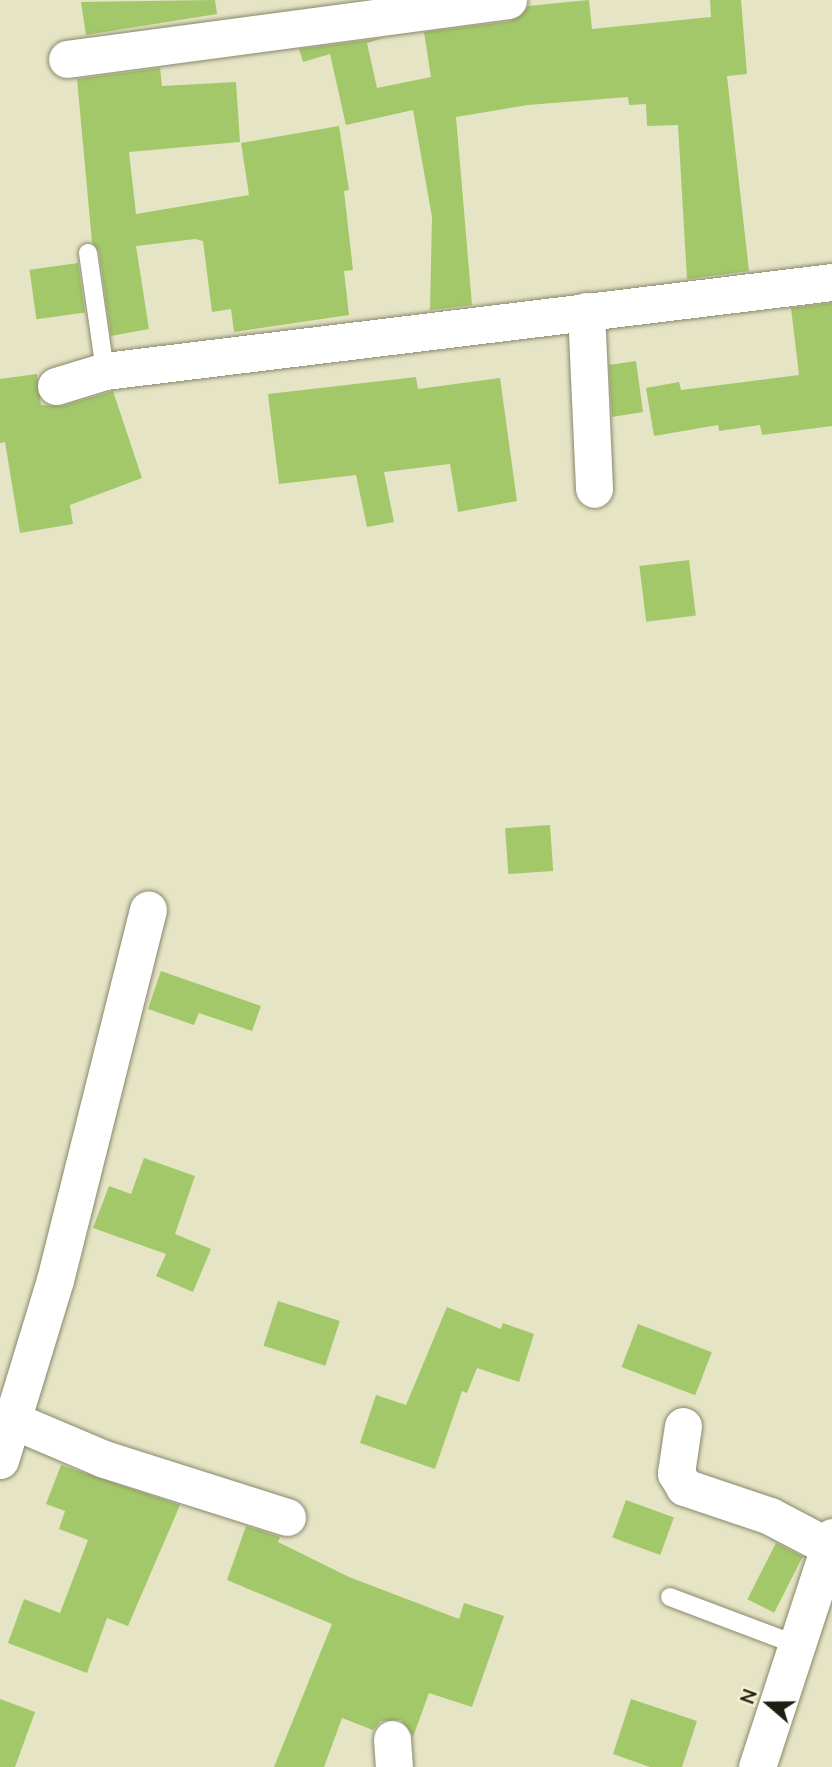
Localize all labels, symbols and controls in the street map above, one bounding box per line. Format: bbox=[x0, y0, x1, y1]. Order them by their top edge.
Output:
north arrow bbox=[734, 1669, 804, 1739]
text: N bbox=[735, 1686, 764, 1708]

